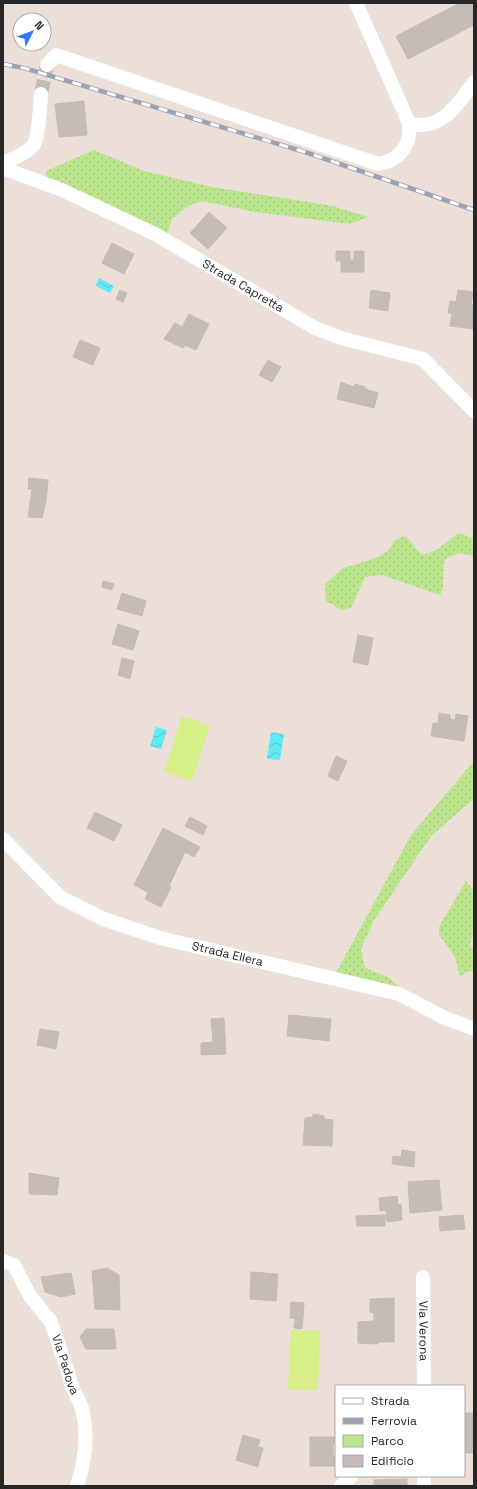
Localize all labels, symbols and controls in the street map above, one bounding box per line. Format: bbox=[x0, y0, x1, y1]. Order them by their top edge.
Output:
north arrow bbox=[12, 12, 52, 52]
text: N bbox=[32, 18, 47, 33]
street label: Strada Capretta bbox=[199, 256, 287, 316]
street label: Strada Ellera bbox=[190, 938, 265, 970]
street label: Via Verona bbox=[415, 1301, 432, 1361]
street label: Via Padova bbox=[48, 1333, 83, 1398]
legend bbox=[335, 1385, 465, 1477]
text: Strada bbox=[371, 1393, 410, 1409]
text: Ferrovia bbox=[371, 1413, 417, 1429]
text: Parco bbox=[371, 1433, 404, 1449]
text: Edificio bbox=[371, 1453, 414, 1469]

